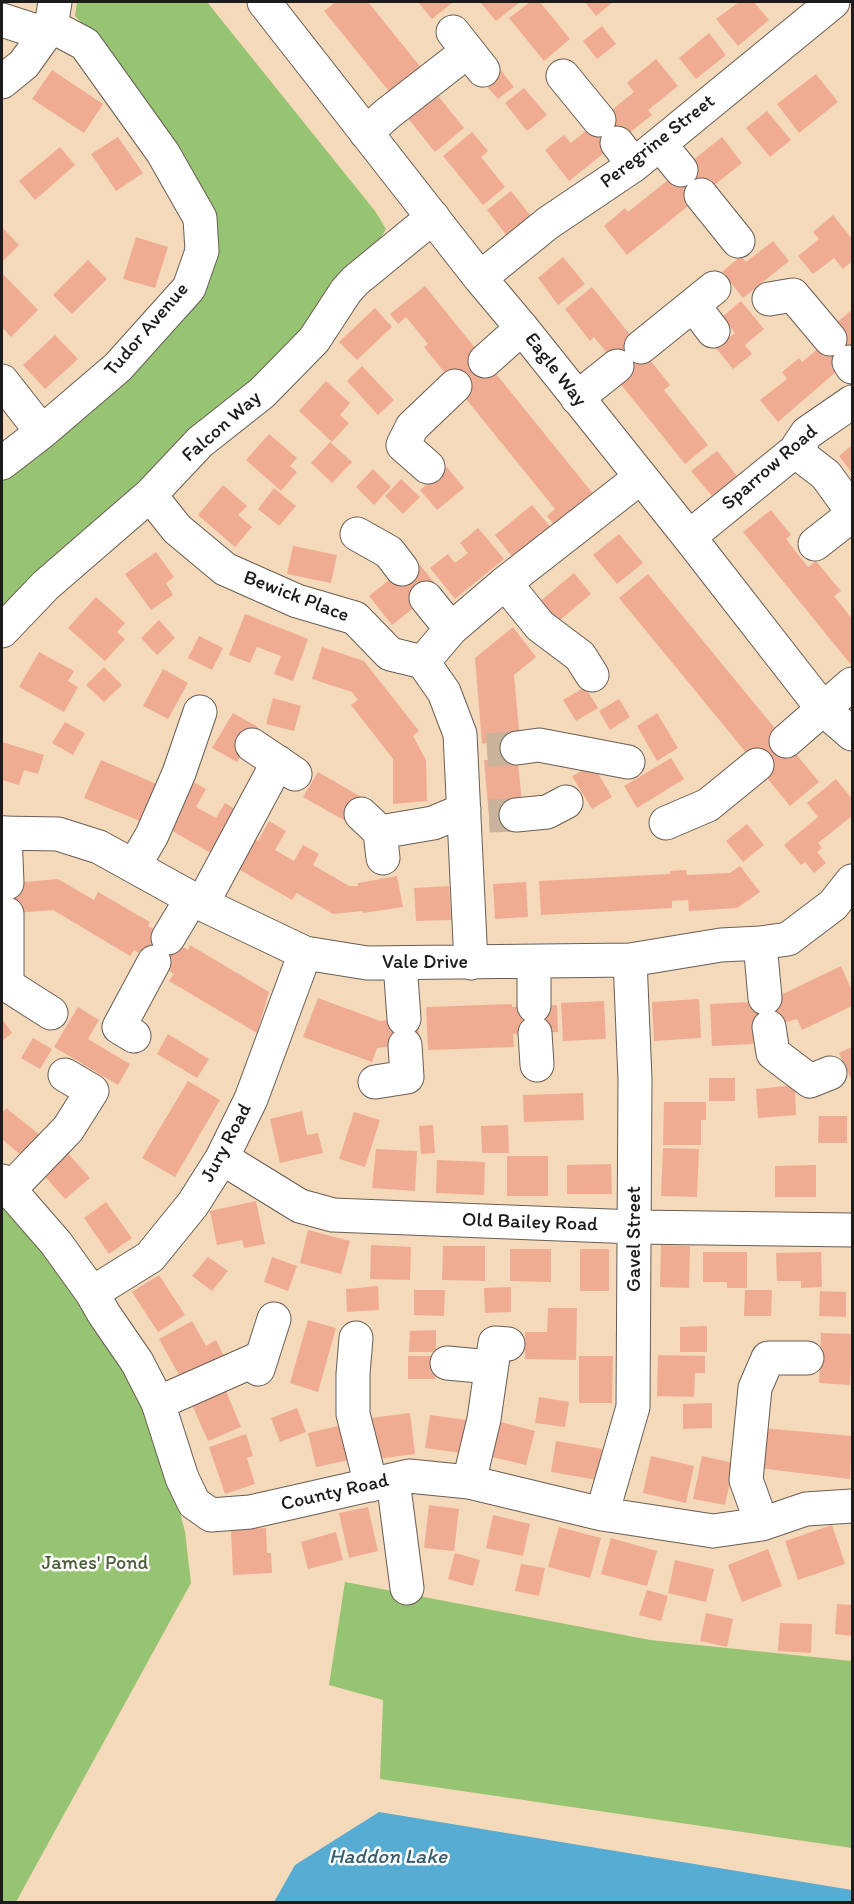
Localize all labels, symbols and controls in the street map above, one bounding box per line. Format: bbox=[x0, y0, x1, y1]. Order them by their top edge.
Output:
street label: Peregrine Street bbox=[596, 90, 720, 194]
street label: Tudor Avenue bbox=[100, 278, 194, 382]
street label: Eagle Way bbox=[519, 328, 591, 412]
street label: Falcon Way bbox=[178, 386, 266, 468]
street label: Sparrow Road bbox=[717, 420, 823, 516]
street label: Bewick Place bbox=[240, 566, 352, 628]
street label: Vale Drive bbox=[382, 951, 468, 975]
street label: Jury Road bbox=[196, 1100, 258, 1186]
street label: Gavel Street bbox=[623, 1186, 647, 1292]
street label: Old Bailey Road bbox=[462, 1209, 598, 1237]
street label: County Road bbox=[279, 1469, 391, 1517]
park label: James' Pond bbox=[42, 1552, 148, 1576]
water label: Haddon Lake bbox=[329, 1845, 447, 1871]

